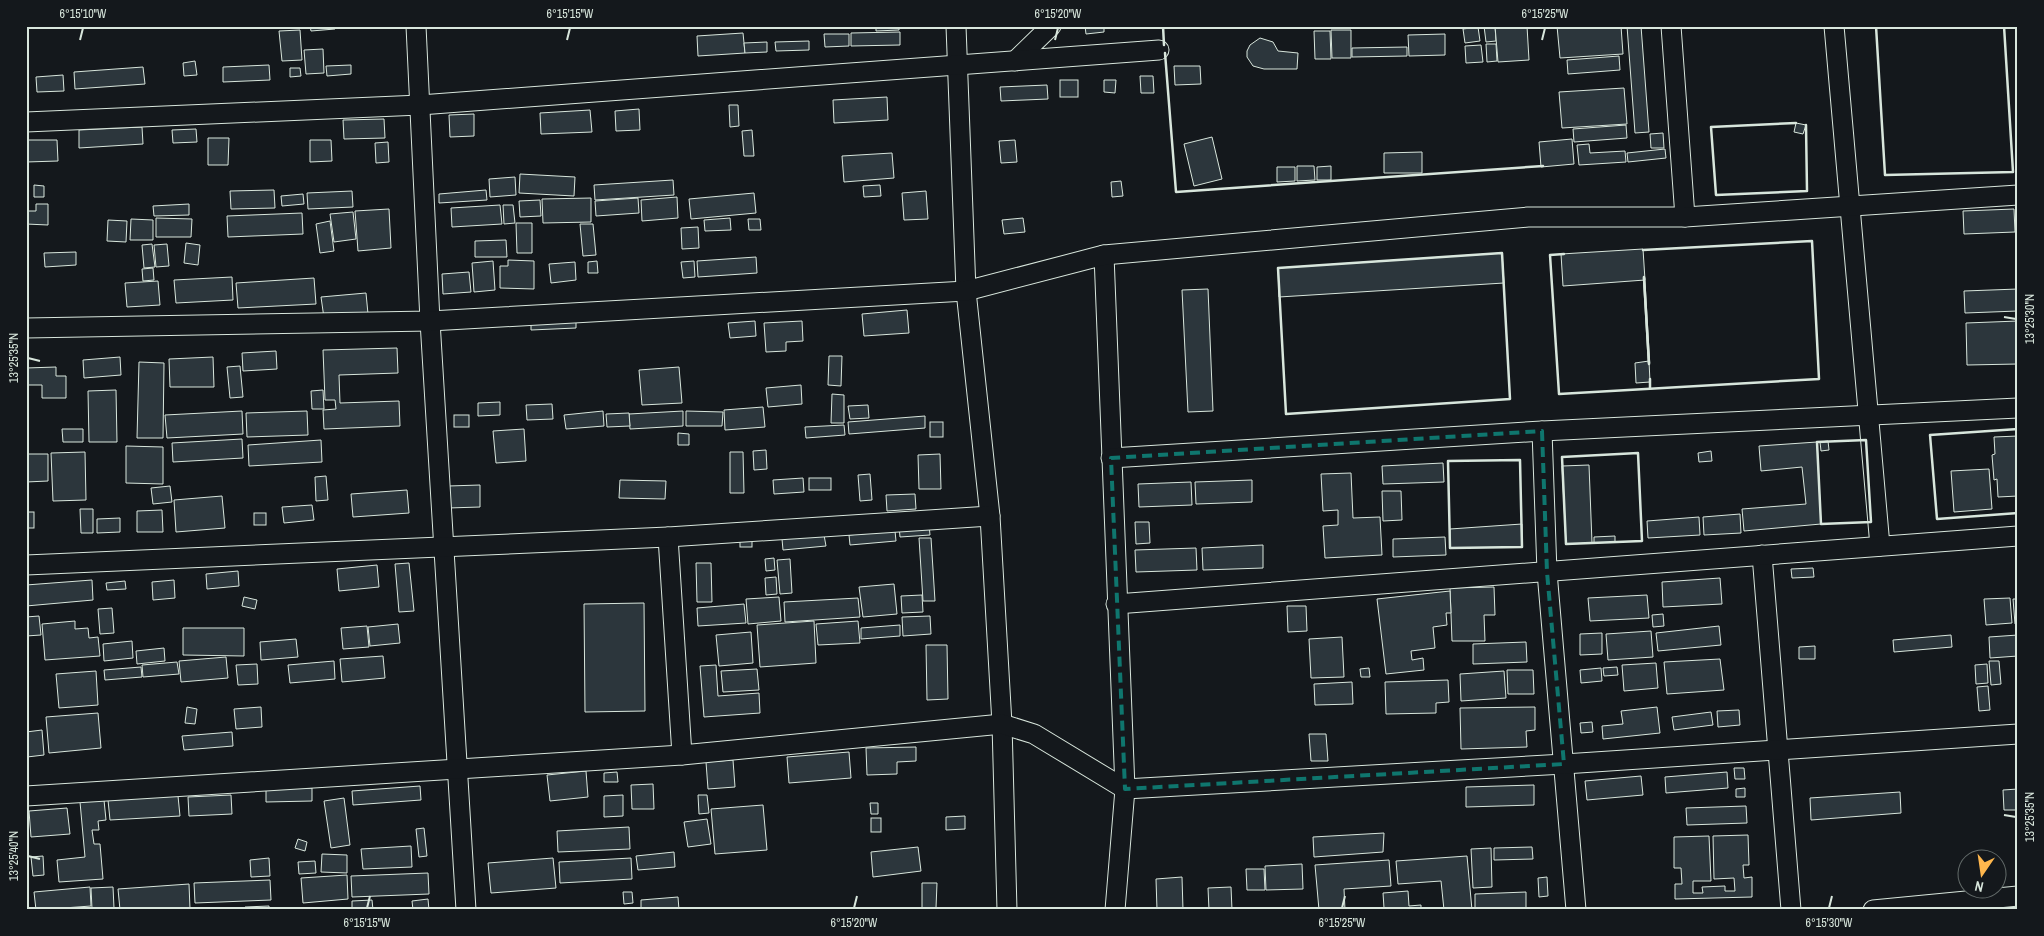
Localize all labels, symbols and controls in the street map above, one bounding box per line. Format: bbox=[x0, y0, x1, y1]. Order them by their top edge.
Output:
text: 6°15'10"W bbox=[60, 6, 107, 22]
text: 6°15'15"W bbox=[547, 6, 594, 22]
text: 6°15'20"W bbox=[1035, 6, 1082, 22]
text: 6°15'25"W bbox=[1522, 6, 1569, 22]
text: 13°25'30"N bbox=[2022, 294, 2038, 344]
text: 13°25'35"N bbox=[6, 333, 22, 383]
text: 13°25'35"N bbox=[2022, 792, 2038, 842]
text: 13°25'40"N bbox=[6, 831, 22, 881]
north arrow bbox=[1956, 848, 2006, 898]
text: N bbox=[1973, 877, 1985, 896]
text: 6°15'15"W bbox=[344, 915, 391, 931]
text: 6°15'20"W bbox=[831, 915, 878, 931]
text: 6°15'25"W bbox=[1319, 915, 1366, 931]
text: 6°15'30"W bbox=[1806, 915, 1853, 931]

